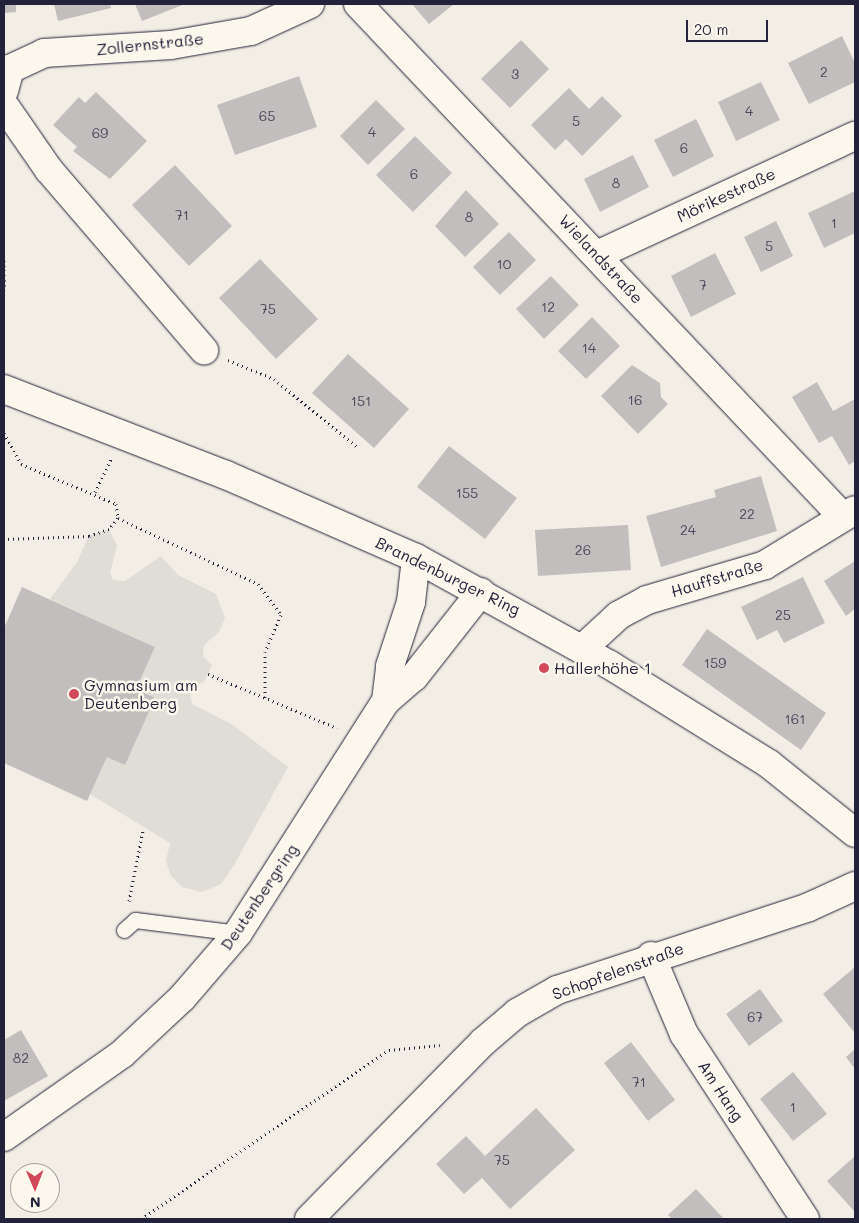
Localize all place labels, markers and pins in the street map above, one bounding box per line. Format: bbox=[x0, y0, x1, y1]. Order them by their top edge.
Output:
place label: Hallerhöhe 1 bbox=[554, 658, 651, 678]
marker: Hallerhöhe 1 bbox=[538, 662, 550, 674]
place label: Gymnasium am Deutenberg bbox=[84, 675, 198, 713]
marker: Gymnasium am Deutenberg bbox=[68, 688, 80, 700]

